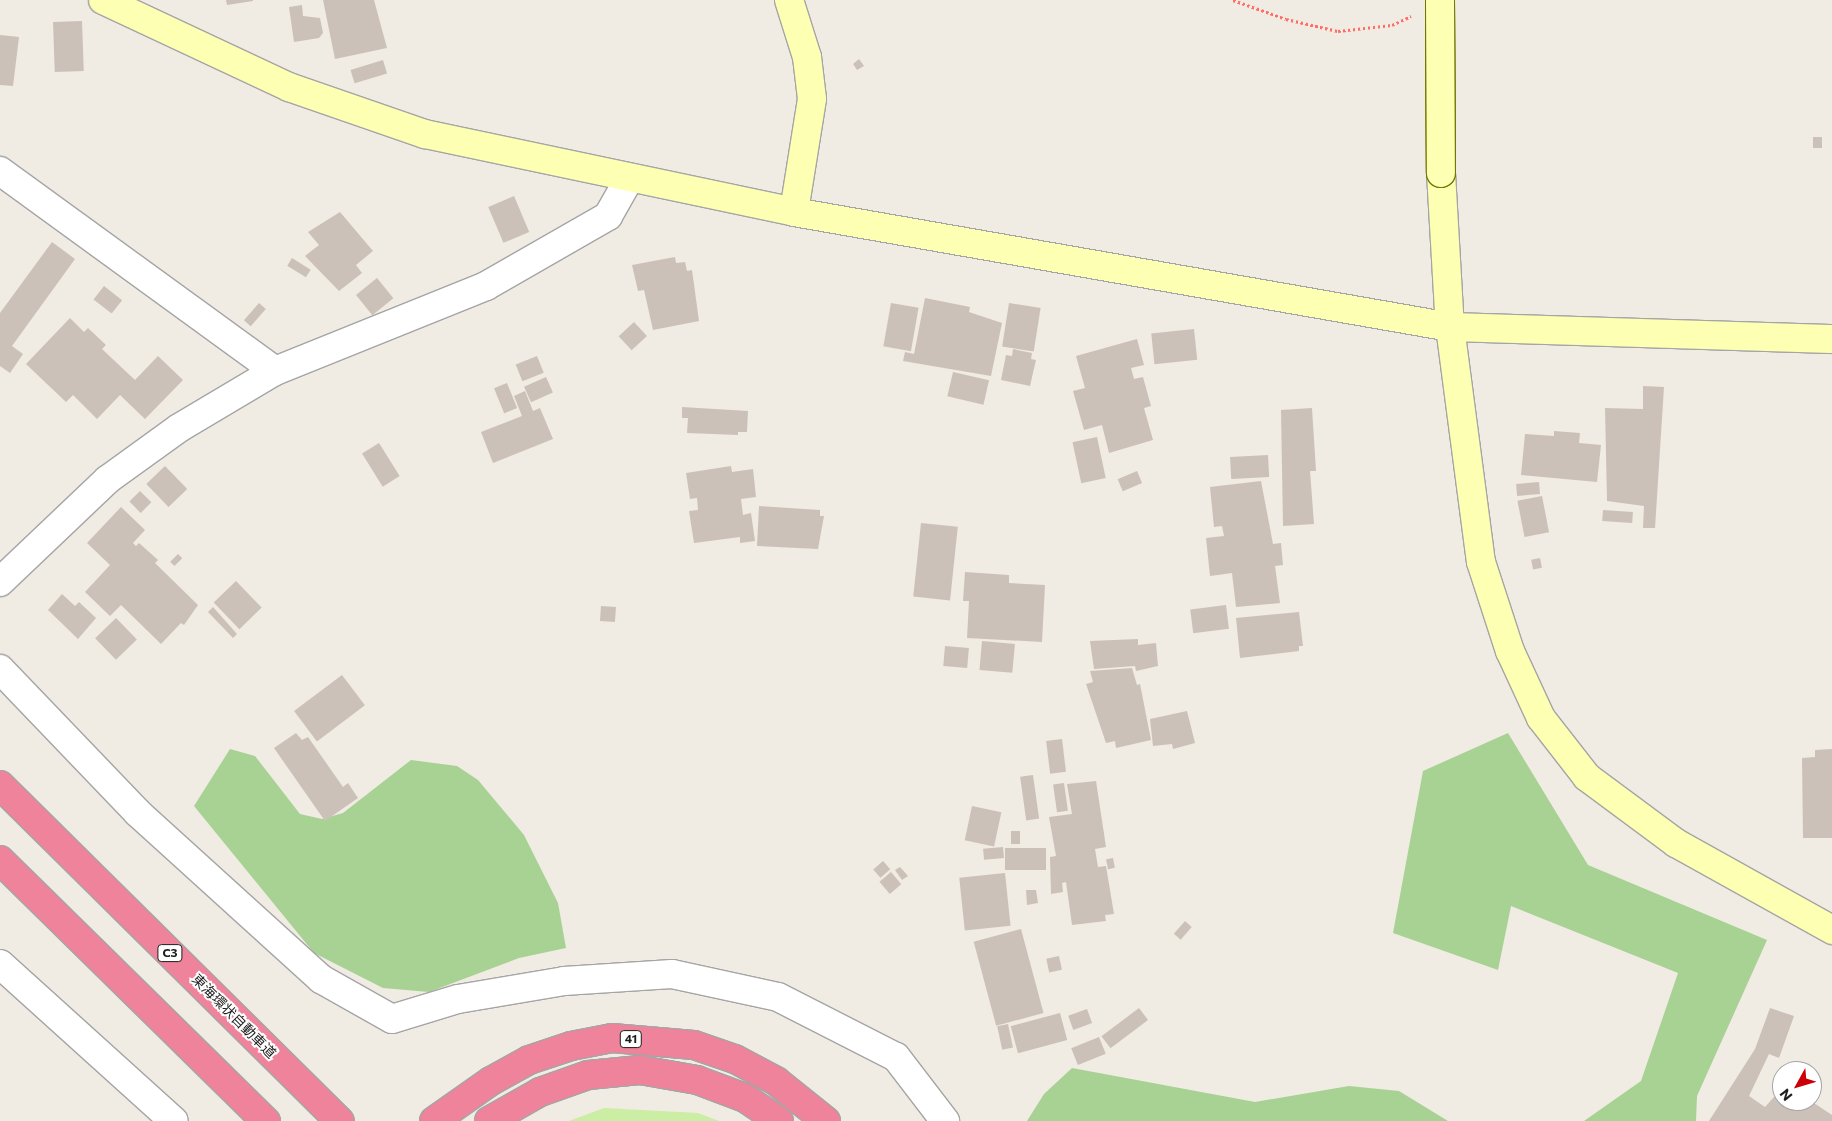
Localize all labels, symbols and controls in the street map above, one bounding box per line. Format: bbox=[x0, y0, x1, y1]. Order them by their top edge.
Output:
road number: C3 bbox=[156, 944, 184, 962]
street label: 東海環状自動車道 bbox=[188, 970, 280, 1062]
road number: 41 bbox=[620, 1030, 642, 1048]
north arrow bbox=[1772, 1061, 1822, 1111]
text: N bbox=[1776, 1086, 1796, 1105]

